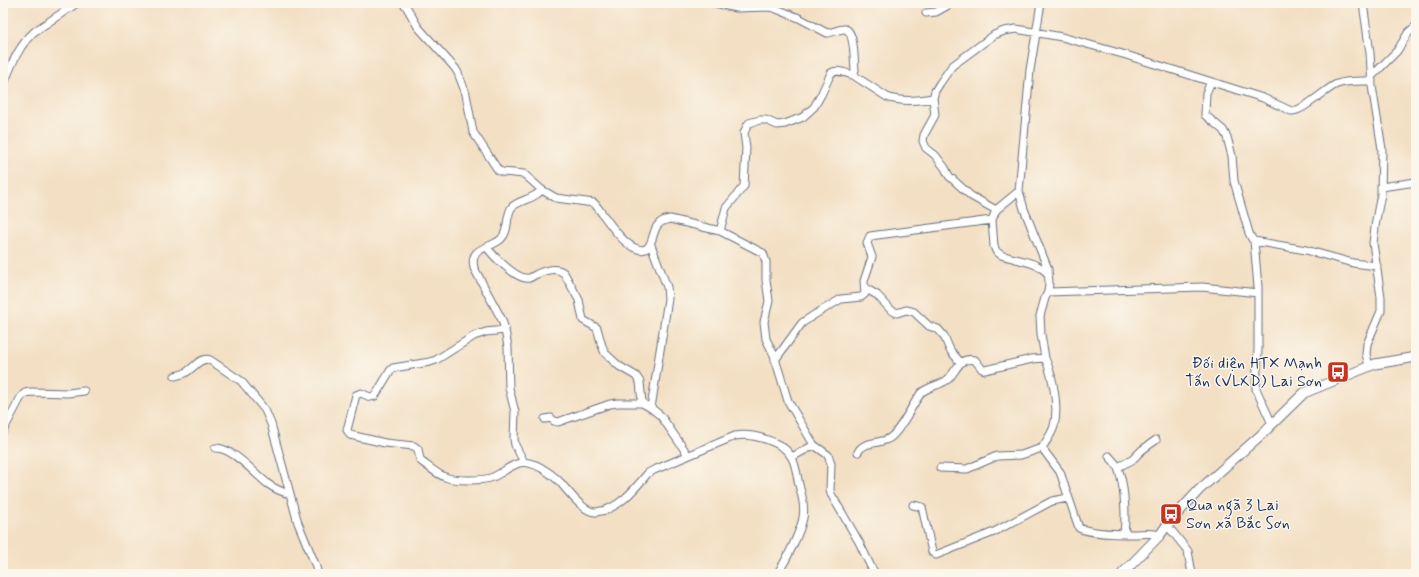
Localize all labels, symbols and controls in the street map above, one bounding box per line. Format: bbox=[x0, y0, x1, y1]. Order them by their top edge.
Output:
place label: Đối diện HTX Mạnh Tấn (VLXD) Lai Sơn bbox=[1185, 353, 1322, 392]
bus stop icon: Đối diện HTX Mạnh Tấn (VLXD) Lai Sơn bbox=[1325, 359, 1351, 385]
place label: Qua ngã 3 Lai Sơn xã Bắc Sơn bbox=[1186, 495, 1290, 534]
bus stop icon: Qua ngã 3 Lai Sơn xã Bắc Sơn bbox=[1158, 501, 1184, 527]

